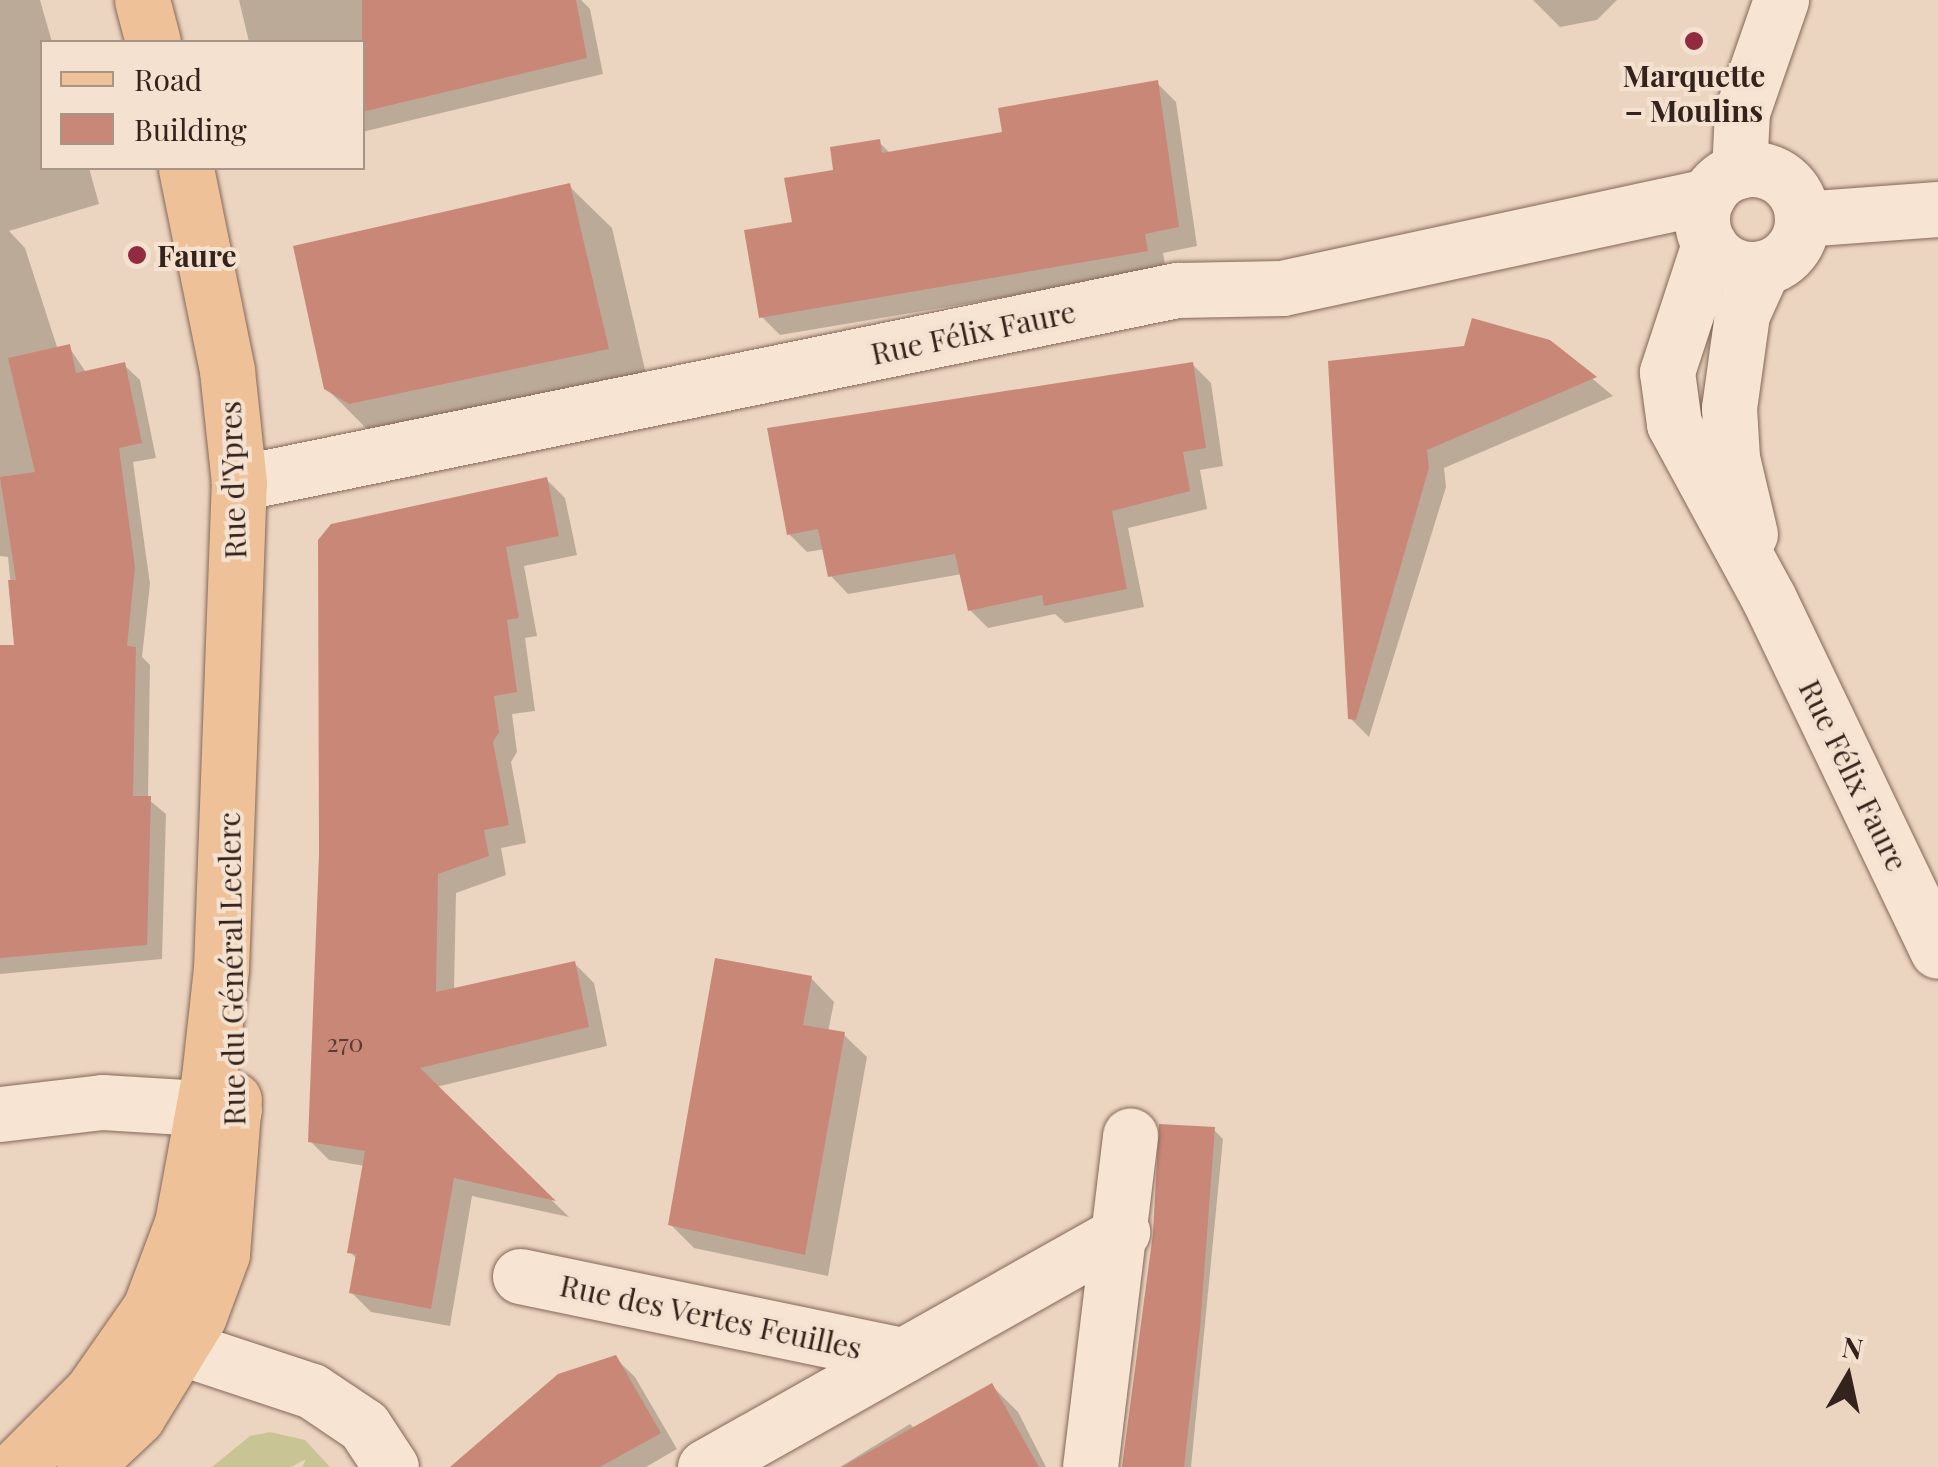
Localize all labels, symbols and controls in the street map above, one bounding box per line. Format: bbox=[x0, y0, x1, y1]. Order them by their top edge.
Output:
marker: Marquette – Moulins bbox=[1683, 30, 1705, 52]
legend bbox=[40, 40, 365, 170]
place label: Marquette – Moulins bbox=[1623, 57, 1765, 128]
text: Road bbox=[134, 59, 202, 99]
text: Building bbox=[134, 109, 247, 149]
place label: Faure bbox=[157, 237, 237, 273]
marker: Faure bbox=[126, 244, 148, 266]
street label: Rue Félix Faure bbox=[867, 293, 1079, 371]
street label: Rue d'Ypres bbox=[211, 400, 253, 560]
street label: Rue Félix Faure bbox=[1792, 673, 1916, 877]
street label: Rue du Général Leclerc bbox=[210, 812, 252, 1126]
house number: 270 bbox=[326, 1027, 364, 1057]
street label: Rue des Vertes Feuilles bbox=[556, 1266, 866, 1366]
north arrow bbox=[1798, 1327, 1898, 1427]
text: N bbox=[1840, 1327, 1866, 1367]

